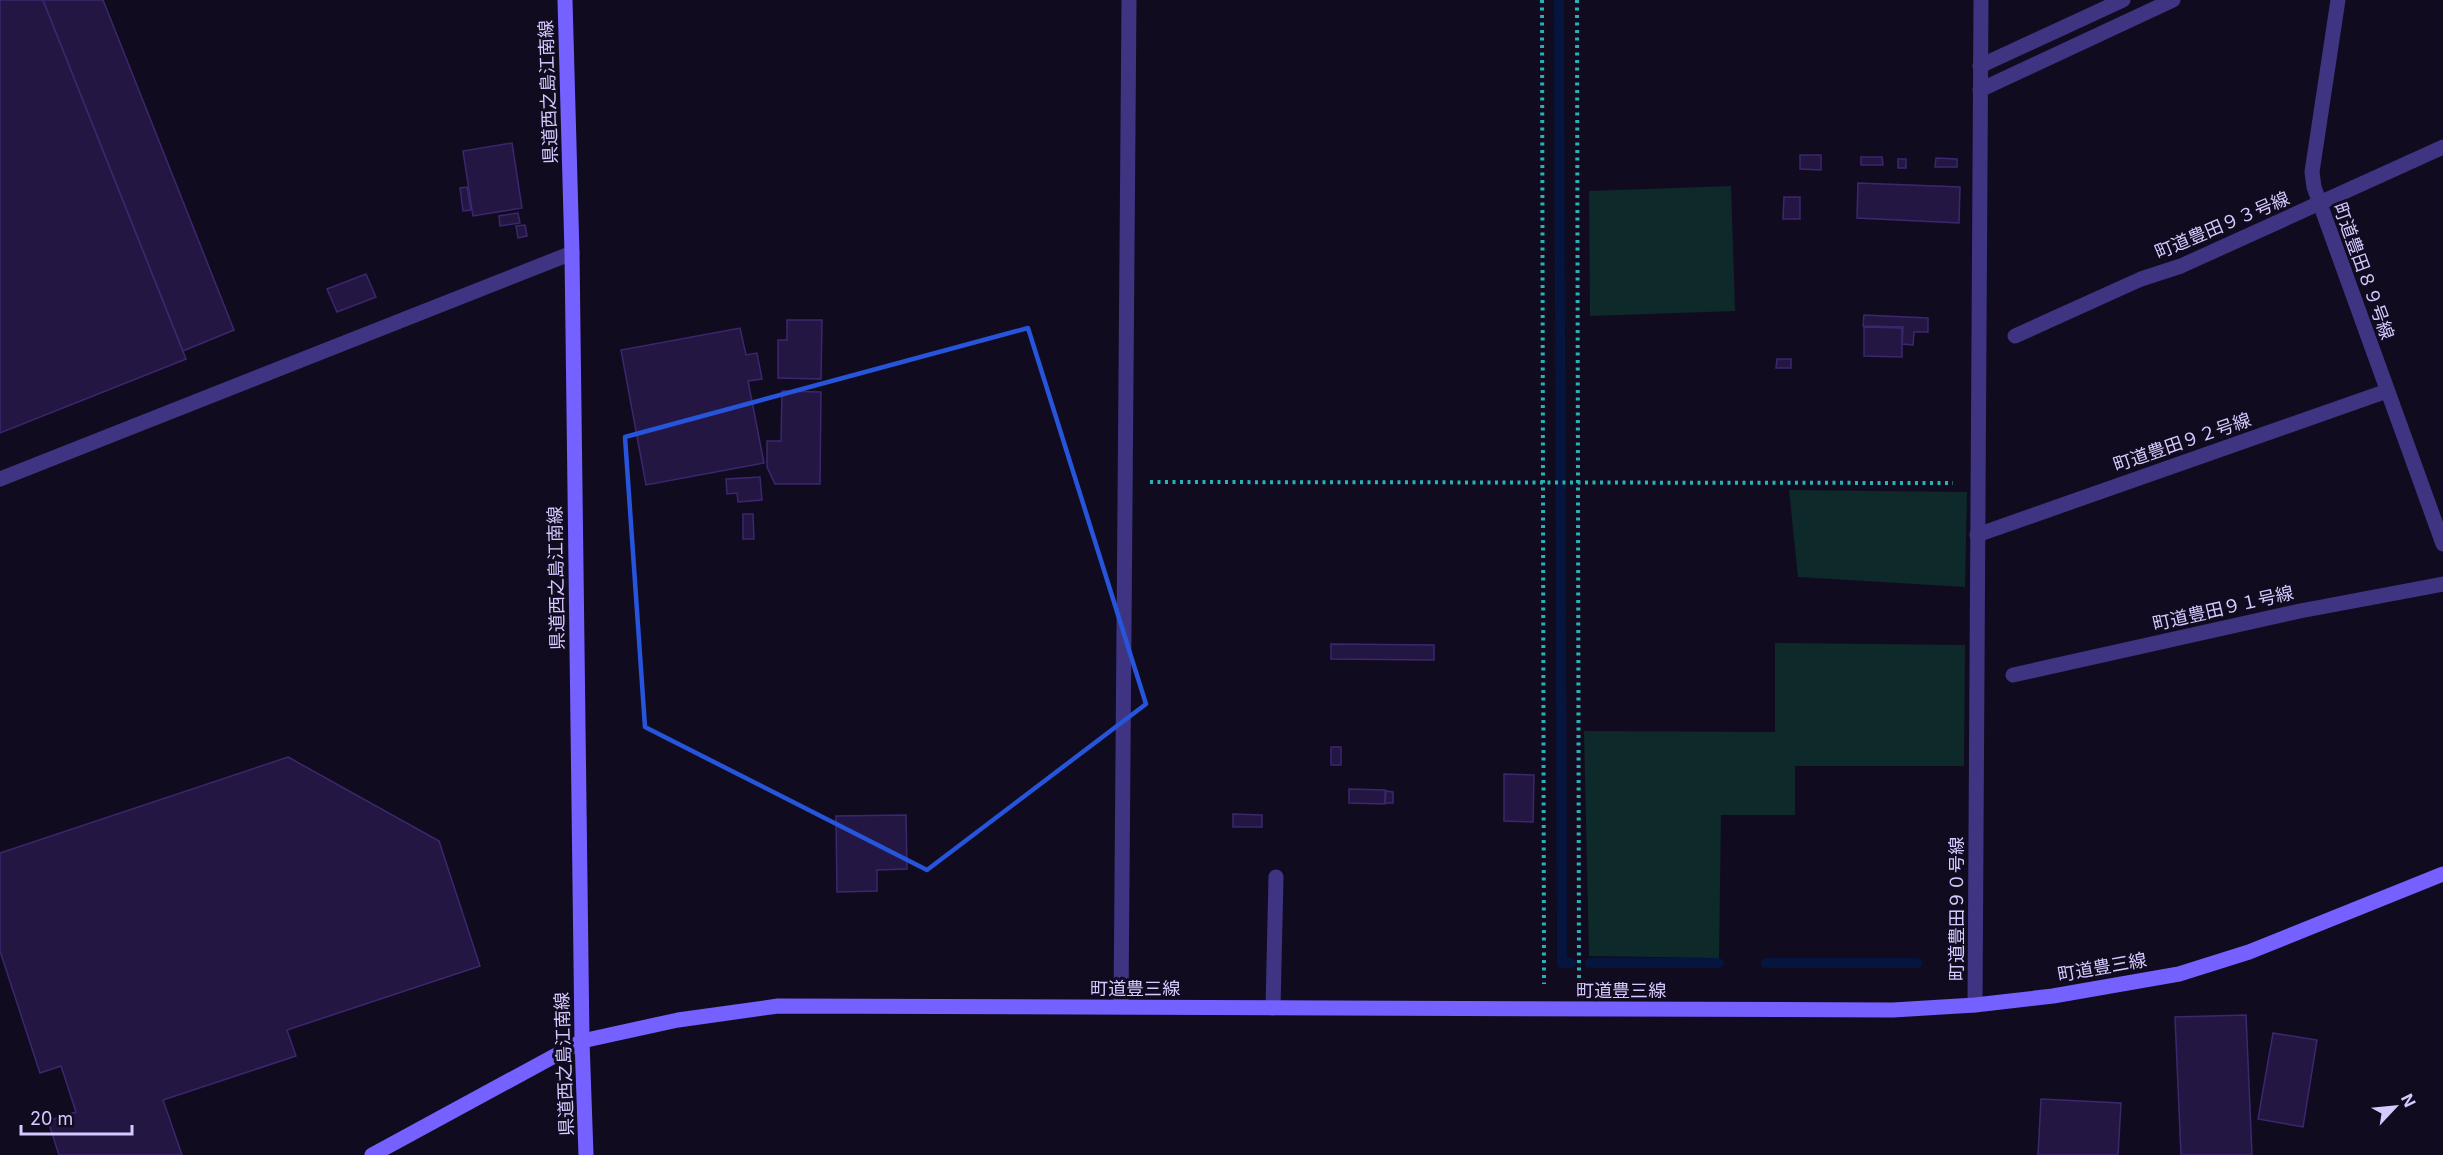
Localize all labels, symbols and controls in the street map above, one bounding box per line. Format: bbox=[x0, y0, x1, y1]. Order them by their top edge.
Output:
street label: 県道西之島江南線 bbox=[535, 20, 561, 164]
street label: 町道豊田９３号線 bbox=[2152, 187, 2292, 263]
street label: 町道豊田８９号線 bbox=[2330, 200, 2398, 342]
street label: 町道豊田９２号線 bbox=[2111, 409, 2253, 475]
street label: 県道西之島江南線 bbox=[544, 506, 568, 650]
street label: 町道豊田９１号線 bbox=[2150, 582, 2296, 634]
street label: 町道豊田９０号線 bbox=[1946, 837, 1967, 981]
street label: 町道豊三線 bbox=[2056, 949, 2148, 985]
street label: 町道豊三線 bbox=[1090, 978, 1180, 999]
street label: 町道豊三線 bbox=[1576, 980, 1666, 1001]
street label: 県道西之島江南線 bbox=[551, 992, 577, 1136]
north arrow bbox=[2365, 1077, 2425, 1137]
text: N bbox=[2397, 1091, 2420, 1110]
scale bar bbox=[21, 1098, 132, 1136]
text: 20 m bbox=[30, 1108, 73, 1129]

